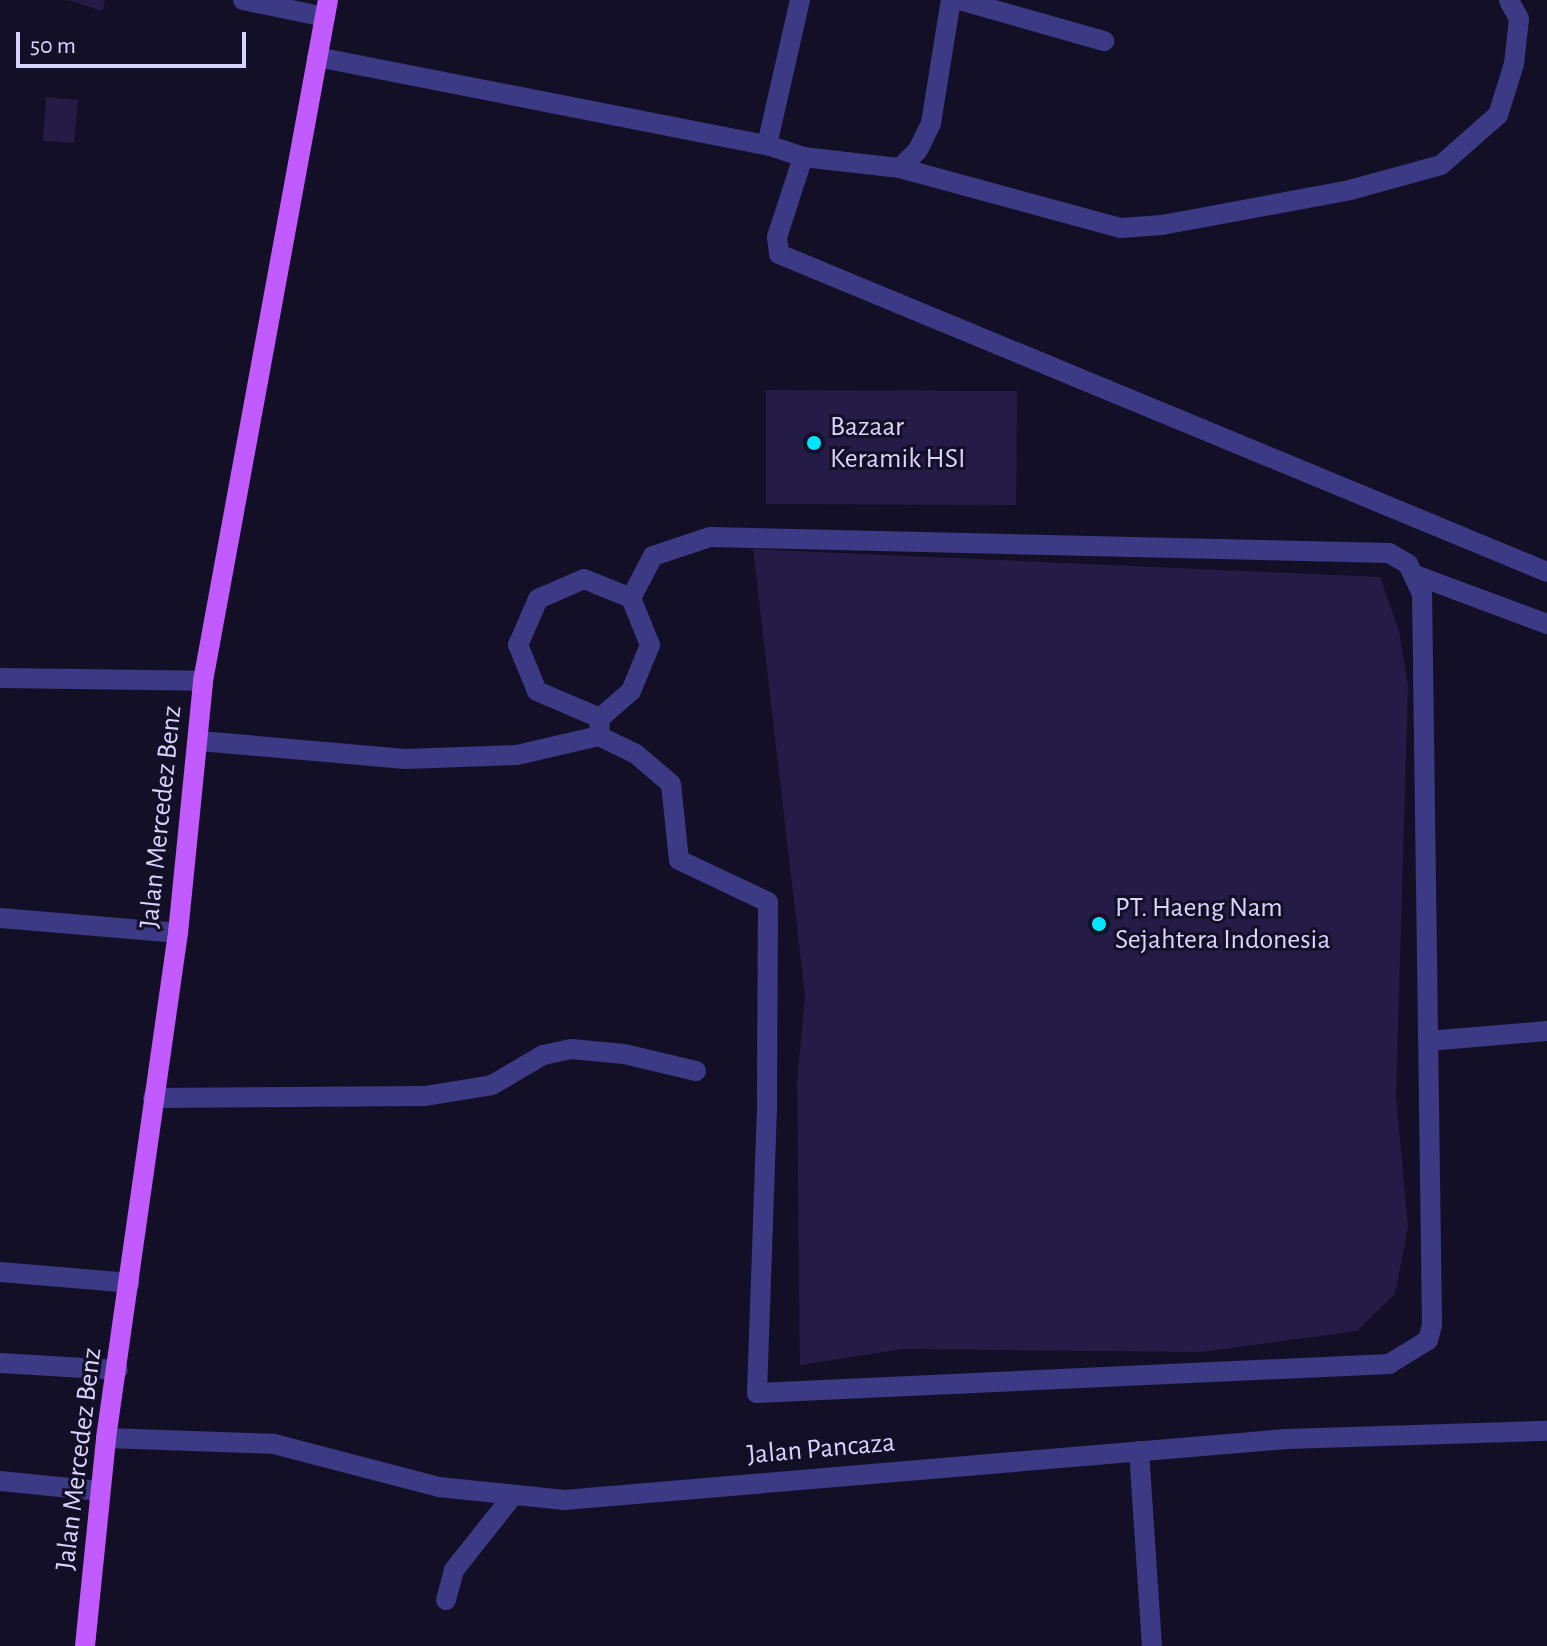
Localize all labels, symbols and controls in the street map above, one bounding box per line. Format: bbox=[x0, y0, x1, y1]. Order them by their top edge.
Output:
scale bar bbox=[20, 16, 250, 66]
text: 50 m bbox=[30, 34, 76, 58]
place label: Bazaar Keramik HSI bbox=[830, 410, 965, 476]
marker: Bazaar Keramik HSI bbox=[805, 434, 823, 452]
street label: Jalan Mercedez Benz bbox=[133, 704, 189, 930]
place label: PT. Haeng Nam Sejahtera Indonesia bbox=[1115, 891, 1330, 957]
marker: PT. Haeng Nam Sejahtera Indonesia bbox=[1090, 915, 1108, 933]
street label: Jalan Mercedez Benz bbox=[49, 1346, 109, 1572]
street label: Jalan Pancaza bbox=[746, 1426, 896, 1472]

